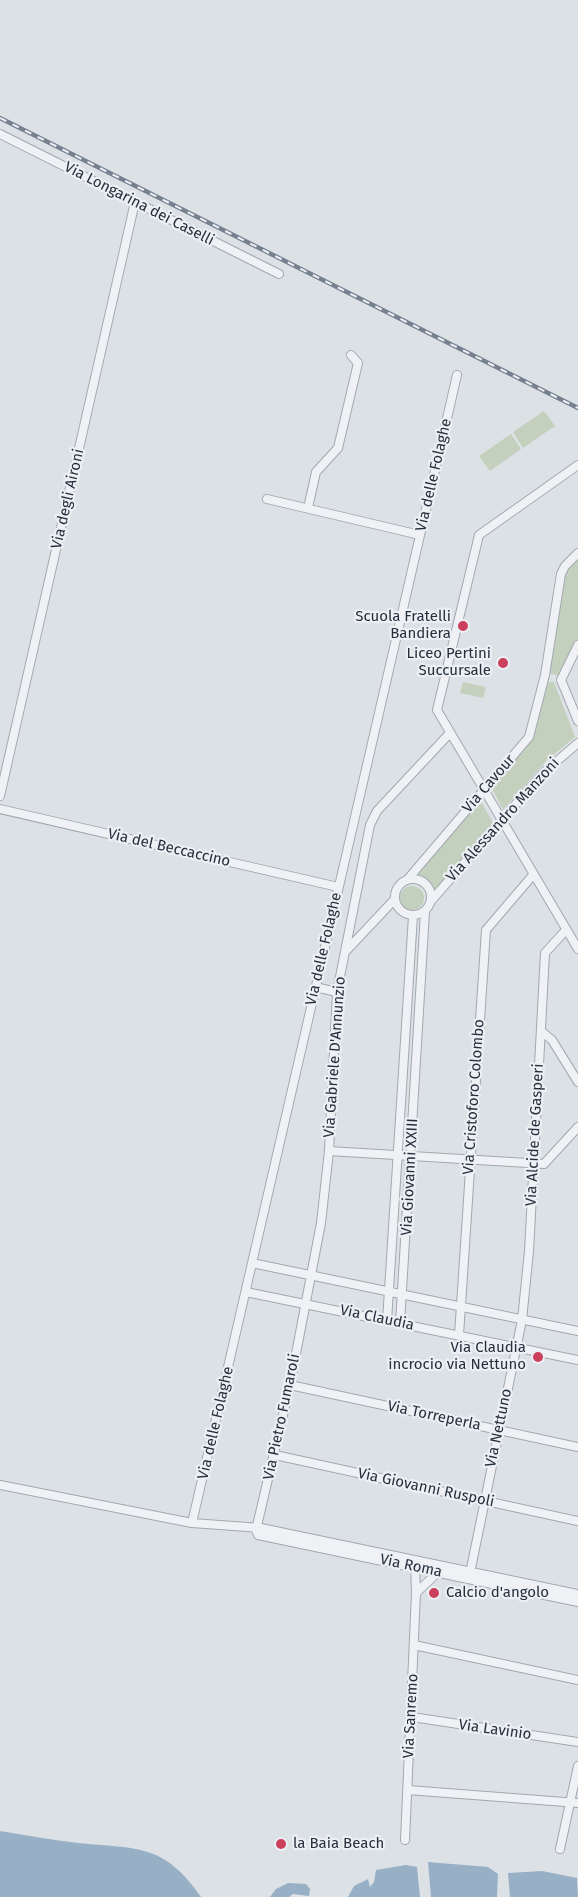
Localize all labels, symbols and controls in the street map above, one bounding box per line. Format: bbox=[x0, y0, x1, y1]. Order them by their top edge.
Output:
street label: Via Longarina dei Caselli bbox=[61, 158, 217, 250]
street label: Via delle Folaghe bbox=[412, 417, 456, 533]
street label: Via degli Aironi bbox=[48, 447, 88, 551]
place label: Scuola Fratelli Bandiera bbox=[355, 608, 451, 643]
marker: Scuola Fratelli Bandiera bbox=[456, 619, 470, 633]
place label: Liceo Pertini Succursale bbox=[407, 645, 491, 680]
marker: Liceo Pertini Succursale bbox=[496, 656, 510, 670]
street label: Via Cavour bbox=[459, 751, 519, 817]
street label: Via Alessandro Manzoni bbox=[443, 754, 563, 886]
street label: Via del Beccaccino bbox=[106, 825, 232, 871]
street label: Via delle Folaghe bbox=[302, 891, 346, 1007]
street label: Via Gabriele D'Annunzio bbox=[320, 976, 350, 1138]
street label: Via Cristoforo Colombo bbox=[460, 1019, 488, 1175]
street label: Via Alcide de Gasperi bbox=[522, 1063, 548, 1207]
street label: Via Giovanni XXIII bbox=[398, 1118, 422, 1236]
street label: Via Claudia bbox=[338, 1301, 416, 1335]
place label: Via Claudia incrocio via Nettuno bbox=[388, 1339, 526, 1374]
marker: Via Claudia incrocio via Nettuno bbox=[531, 1350, 545, 1364]
street label: Via Pietro Fumaroli bbox=[260, 1352, 304, 1482]
street label: Via delle Folaghe bbox=[194, 1365, 238, 1481]
street label: Via Nettuno bbox=[482, 1387, 516, 1469]
street label: Via Torreperla bbox=[386, 1397, 482, 1435]
street label: Via Giovanni Ruspoli bbox=[356, 1465, 496, 1511]
street label: Via Roma bbox=[378, 1551, 444, 1581]
place label: Calcio d'angolo bbox=[446, 1584, 549, 1602]
marker: Calcio d'angolo bbox=[427, 1586, 441, 1600]
street label: Via Sanremo bbox=[400, 1673, 422, 1759]
street label: Via Lavinio bbox=[457, 1716, 533, 1744]
place label: la Baia Beach bbox=[293, 1835, 384, 1853]
marker: la Baia Beach bbox=[274, 1837, 288, 1851]

